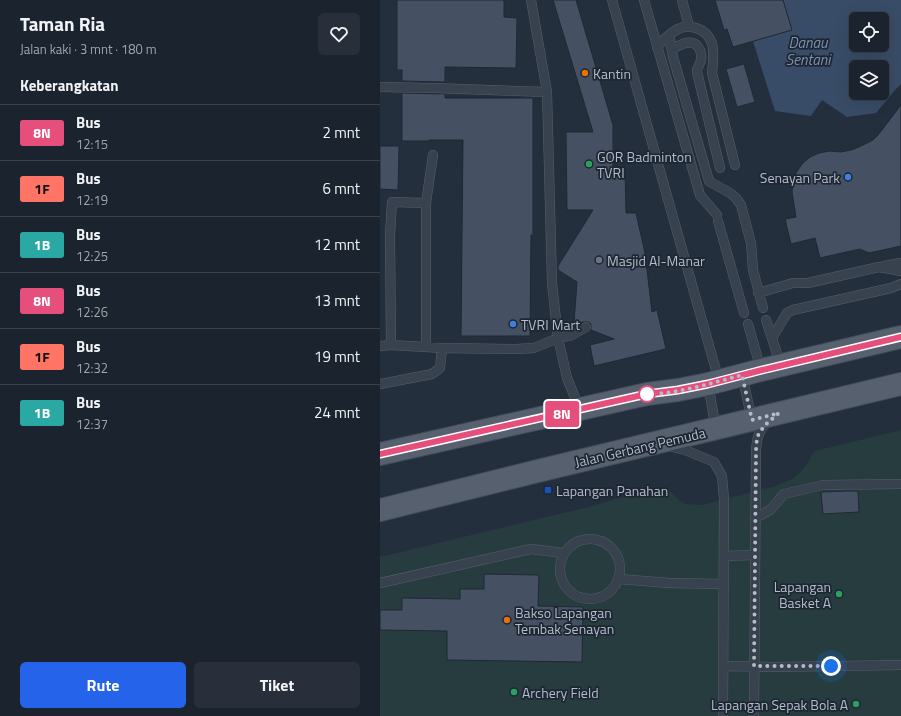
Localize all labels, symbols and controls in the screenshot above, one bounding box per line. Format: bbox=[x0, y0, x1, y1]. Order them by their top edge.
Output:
text: Taman Ria bbox=[20, 9, 105, 38]
map controls bbox=[849, 12, 889, 100]
button: locate bbox=[849, 12, 889, 52]
button: heart bbox=[318, 13, 360, 55]
water label: Danau Sentani bbox=[786, 31, 832, 71]
text: Jalan kaki · 3 mnt · 180 m bbox=[20, 39, 157, 59]
button: layers bbox=[849, 60, 889, 100]
place label: Kantin bbox=[593, 63, 631, 84]
marker: Kantin bbox=[580, 68, 590, 78]
text: Keberangkatan bbox=[20, 74, 118, 97]
text: Bus bbox=[76, 111, 101, 134]
text: 2 mnt bbox=[322, 121, 360, 144]
text: 8N bbox=[33, 122, 51, 143]
text: 12:15 bbox=[76, 134, 108, 154]
place label: GOR Badminton TVRI bbox=[597, 146, 692, 183]
marker: GOR Badminton TVRI bbox=[584, 159, 594, 169]
text: Bus bbox=[76, 167, 101, 190]
place label: Senayan Park bbox=[760, 167, 840, 188]
marker: Senayan Park bbox=[843, 172, 853, 182]
text: 6 mnt bbox=[322, 177, 360, 200]
text: 1F bbox=[34, 178, 50, 199]
text: 12:19 bbox=[76, 190, 108, 210]
text: Bus bbox=[76, 223, 101, 246]
text: 12 mnt bbox=[314, 233, 360, 256]
text: 1B bbox=[34, 234, 50, 255]
text: 12:25 bbox=[76, 246, 108, 266]
place label: Masjid Al-Manar bbox=[607, 250, 705, 271]
marker: Masjid Al-Manar bbox=[594, 255, 604, 265]
text: Bus bbox=[76, 279, 101, 302]
text: 13 mnt bbox=[314, 289, 360, 312]
text: 8N bbox=[33, 290, 51, 311]
text: 12:26 bbox=[76, 302, 108, 322]
place label: TVRI Mart bbox=[521, 314, 580, 335]
marker: TVRI Mart bbox=[508, 319, 518, 329]
text: Bus bbox=[76, 335, 101, 358]
text: 19 mnt bbox=[314, 345, 360, 368]
text: 1F bbox=[34, 346, 50, 367]
text: 12:32 bbox=[76, 358, 108, 378]
unlabelled marker bbox=[638, 385, 656, 403]
text: Bus bbox=[76, 391, 101, 414]
text: 24 mnt bbox=[314, 401, 360, 424]
line badge: 8N bbox=[544, 401, 580, 427]
text: 1B bbox=[34, 402, 50, 423]
text: 8N bbox=[553, 403, 571, 424]
text: 12:37 bbox=[76, 414, 108, 434]
street label: Jalan Gerbang Pemuda bbox=[573, 422, 707, 472]
place label: Lapangan Panahan bbox=[556, 480, 668, 501]
marker: Lapangan Panahan bbox=[543, 485, 553, 495]
place label: Lapangan Basket A bbox=[774, 576, 832, 613]
marker: Lapangan Basket A bbox=[834, 589, 844, 599]
place label: Bakso Lapangan Tembak Senayan bbox=[515, 602, 614, 639]
marker: Bakso Lapangan Tembak Senayan bbox=[502, 615, 512, 625]
your location bbox=[821, 656, 841, 676]
button: Rute bbox=[20, 662, 186, 708]
button: Tiket bbox=[194, 662, 360, 708]
place label: Archery Field bbox=[522, 682, 599, 703]
marker: Archery Field bbox=[509, 687, 519, 697]
place label: Lapangan Sepak Bola A bbox=[711, 694, 849, 715]
marker: Lapangan Sepak Bola A bbox=[851, 699, 861, 709]

